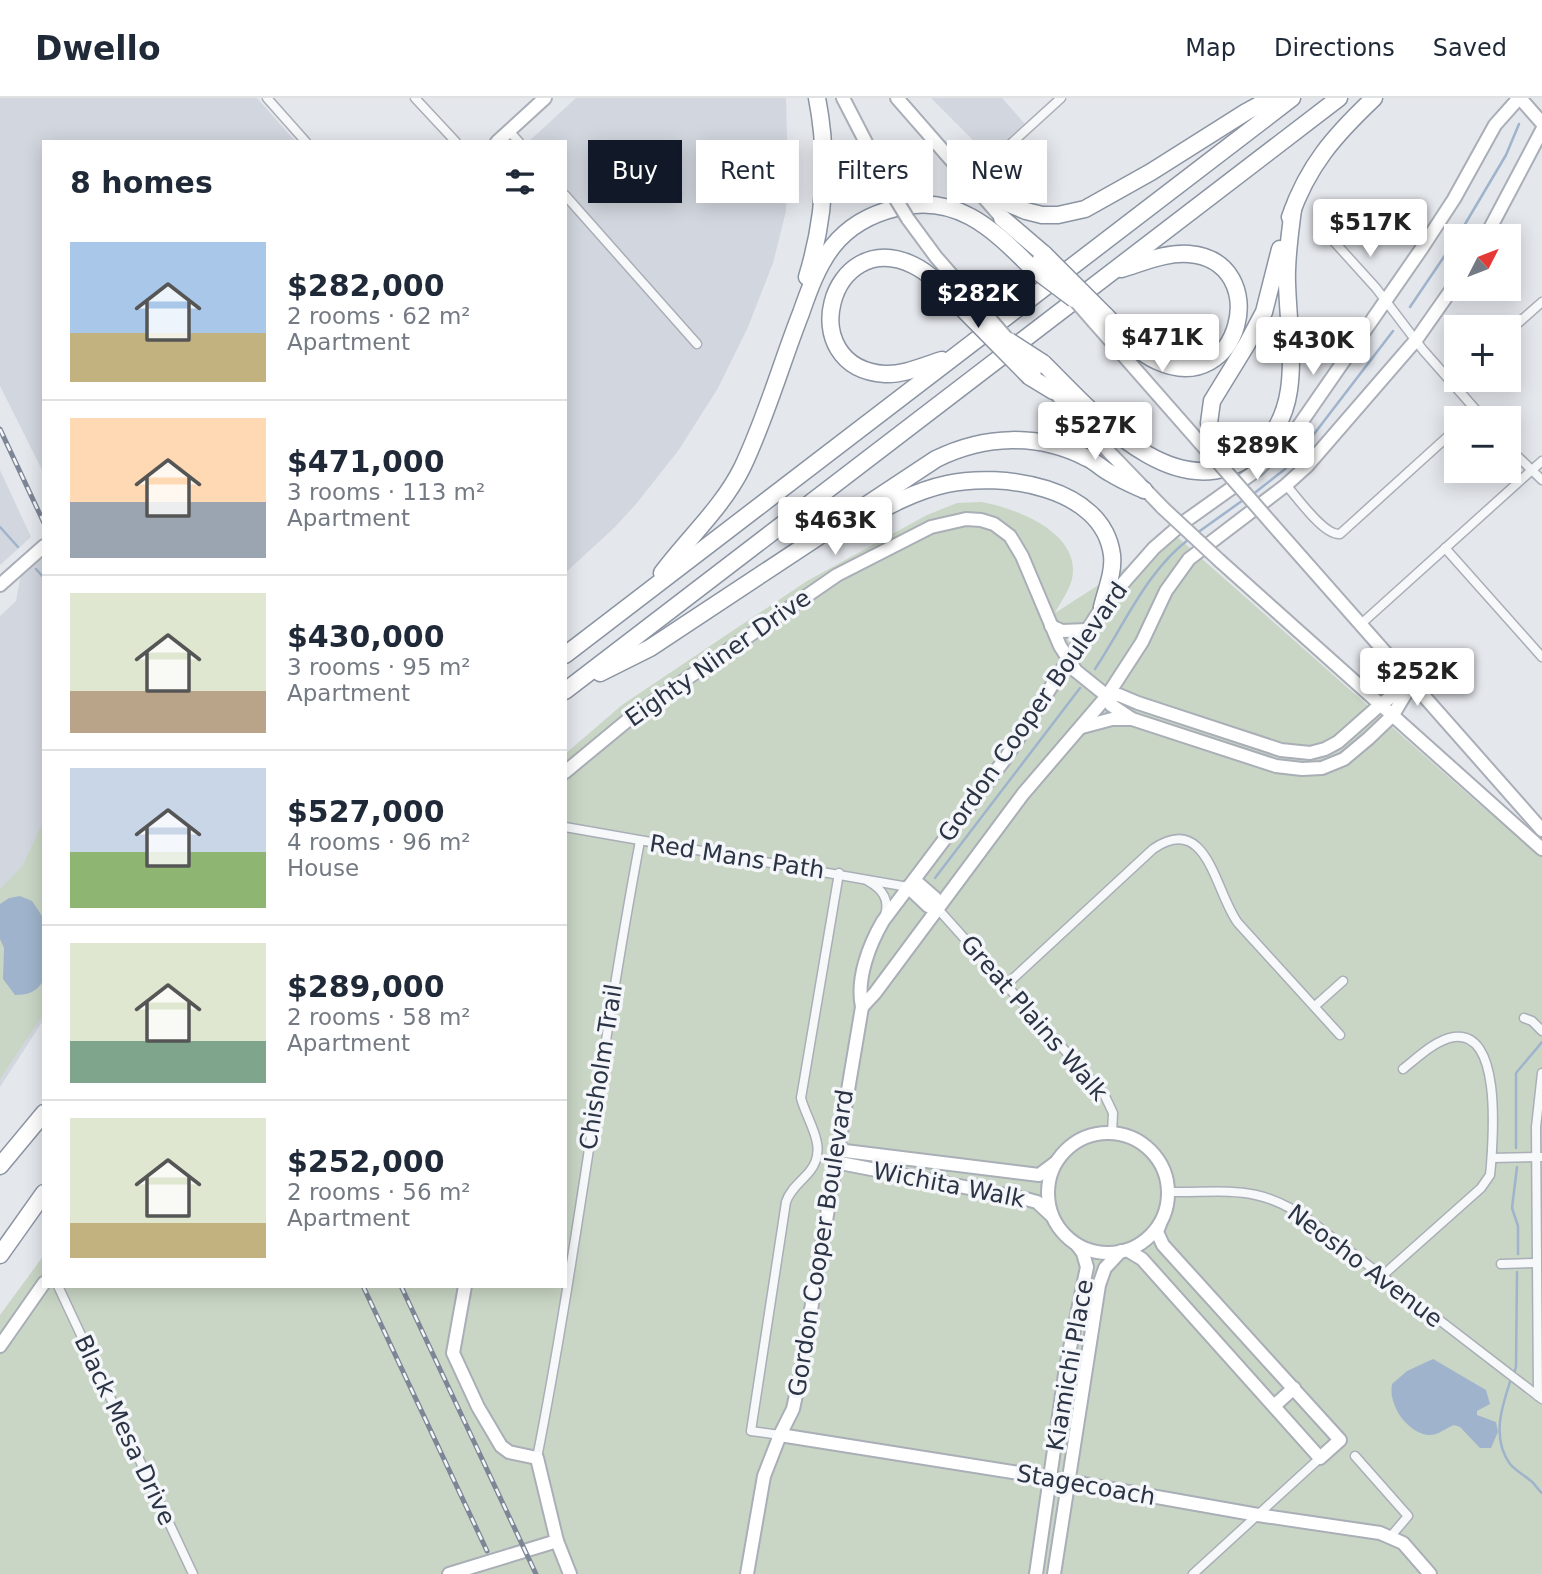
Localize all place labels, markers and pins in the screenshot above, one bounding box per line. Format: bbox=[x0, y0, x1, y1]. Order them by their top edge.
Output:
pin: $517K bbox=[1321, 200, 1419, 259]
pin: $282K bbox=[929, 271, 1027, 330]
pin: $471K bbox=[1113, 314, 1211, 374]
pin: $430K bbox=[1264, 317, 1362, 377]
pin: $527K bbox=[1046, 402, 1144, 462]
pin: $289K bbox=[1208, 422, 1306, 482]
pin: $463K bbox=[786, 498, 884, 557]
pin: $252K bbox=[1368, 648, 1466, 708]

